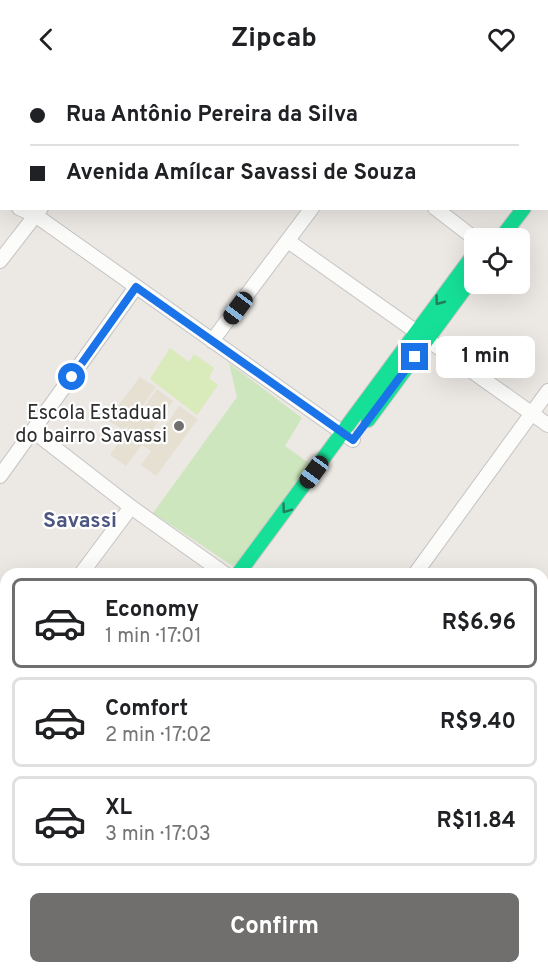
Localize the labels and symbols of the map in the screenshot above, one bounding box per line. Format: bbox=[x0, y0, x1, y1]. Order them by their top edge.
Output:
car bbox=[220, 288, 256, 328]
one-way arrow bbox=[435, 294, 446, 305]
callout: 1 min bbox=[436, 336, 535, 378]
route end bbox=[401, 343, 428, 370]
route start bbox=[58, 363, 85, 390]
place label: Escola Estadual do bairro Savassi bbox=[15, 401, 167, 450]
marker: Escola Estadual do bairro Savassi bbox=[172, 419, 186, 433]
car bbox=[296, 452, 332, 492]
one-way arrow bbox=[283, 503, 294, 514]
district label: Savassi bbox=[43, 508, 117, 535]

